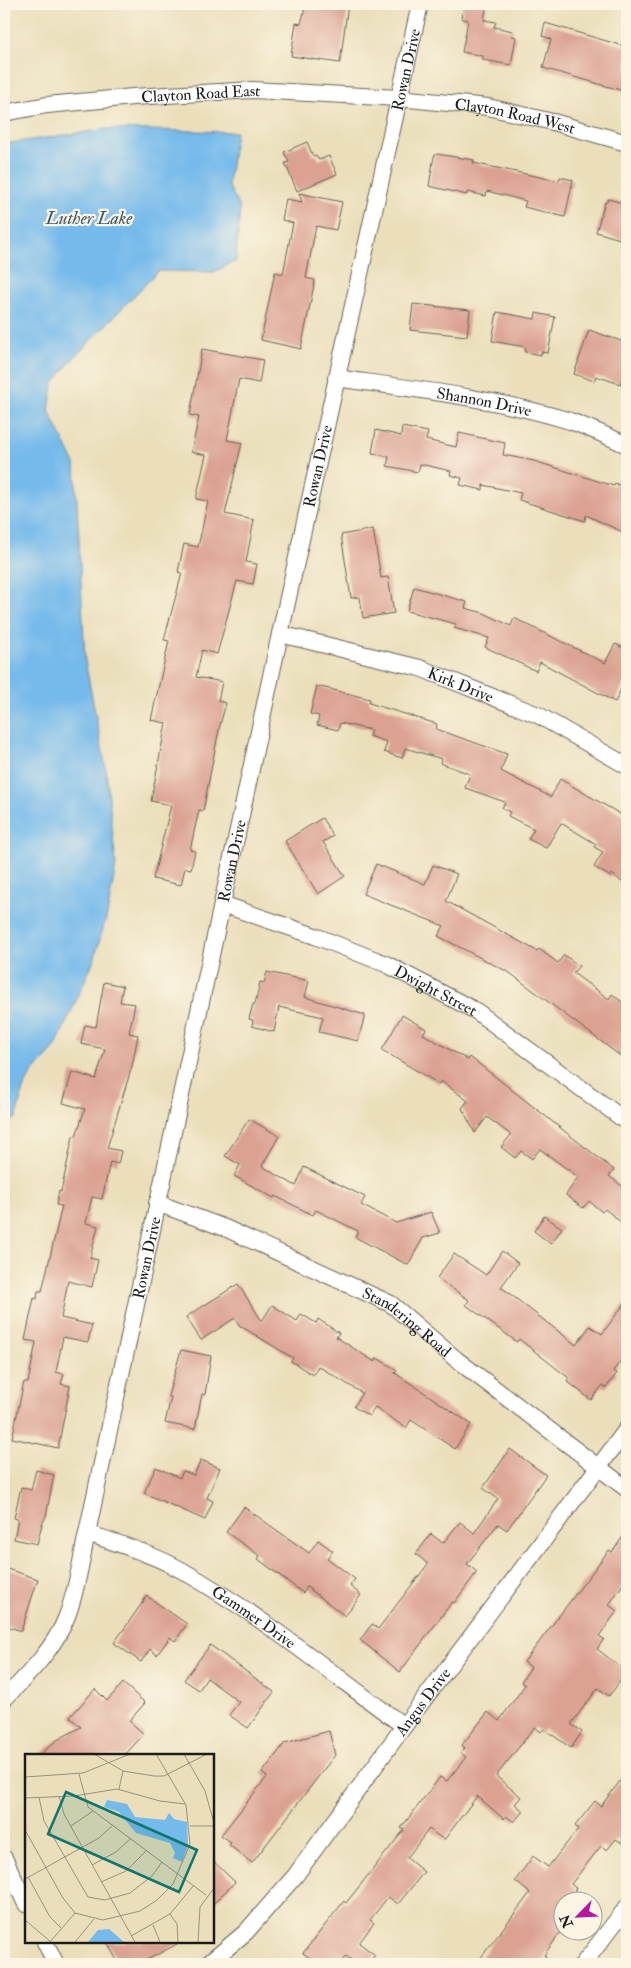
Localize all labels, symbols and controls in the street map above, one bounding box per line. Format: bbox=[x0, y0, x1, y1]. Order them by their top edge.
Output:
street label: Rowan Drive bbox=[388, 27, 425, 113]
street label: Clayton Road East bbox=[141, 81, 261, 108]
street label: Clayton Road West bbox=[454, 95, 577, 139]
water label: Luther Lake bbox=[45, 207, 133, 230]
street label: Shannon Drive bbox=[435, 383, 534, 421]
street label: Rowan Drive bbox=[299, 423, 337, 509]
street label: Kirk Drive bbox=[425, 663, 497, 707]
street label: Rowan Drive bbox=[214, 818, 251, 904]
street label: Dwight Street bbox=[391, 961, 480, 1021]
street label: Rowan Drive bbox=[129, 1215, 166, 1301]
street label: Standering Road bbox=[359, 1283, 455, 1362]
street label: Gammer Drive bbox=[208, 1582, 300, 1653]
street label: Angus Drive bbox=[390, 1664, 455, 1741]
inset map bbox=[25, 1754, 214, 1943]
north arrow bbox=[554, 1890, 604, 1940]
text: N bbox=[556, 1911, 577, 1931]

